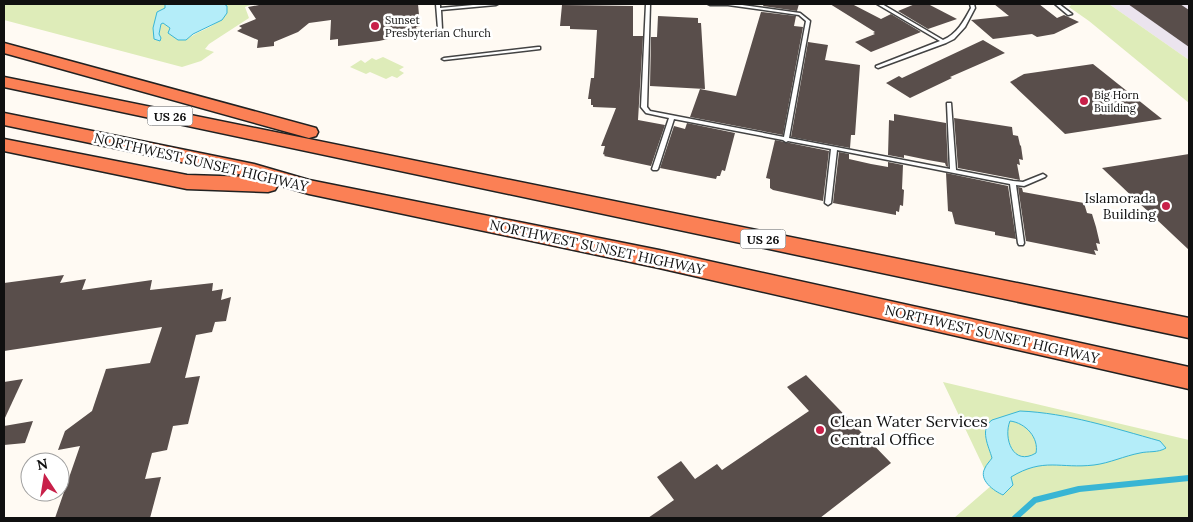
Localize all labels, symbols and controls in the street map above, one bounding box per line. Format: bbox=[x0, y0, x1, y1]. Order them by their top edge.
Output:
place label: Sunset Presbyterian Church bbox=[385, 13, 491, 40]
marker: Sunset Presbyterian Church bbox=[369, 20, 381, 32]
place label: Big Horn Building bbox=[1094, 88, 1139, 115]
marker: Big Horn Building bbox=[1078, 95, 1090, 107]
road number: US 26 bbox=[148, 106, 192, 125]
street label: NORTHWEST SUNSET HIGHWAY bbox=[92, 129, 311, 196]
place label: Islamorada Building bbox=[1084, 189, 1156, 223]
marker: Islamorada Building bbox=[1160, 200, 1172, 212]
street label: NORTHWEST SUNSET HIGHWAY bbox=[488, 215, 707, 279]
road number: US 26 bbox=[740, 230, 786, 248]
street label: NORTHWEST SUNSET HIGHWAY bbox=[883, 301, 1102, 368]
place label: Clean Water Services Central Office bbox=[830, 411, 988, 449]
marker: Clean Water Services Central Office bbox=[814, 424, 826, 436]
north arrow bbox=[20, 452, 70, 502]
text: N bbox=[35, 454, 50, 474]

